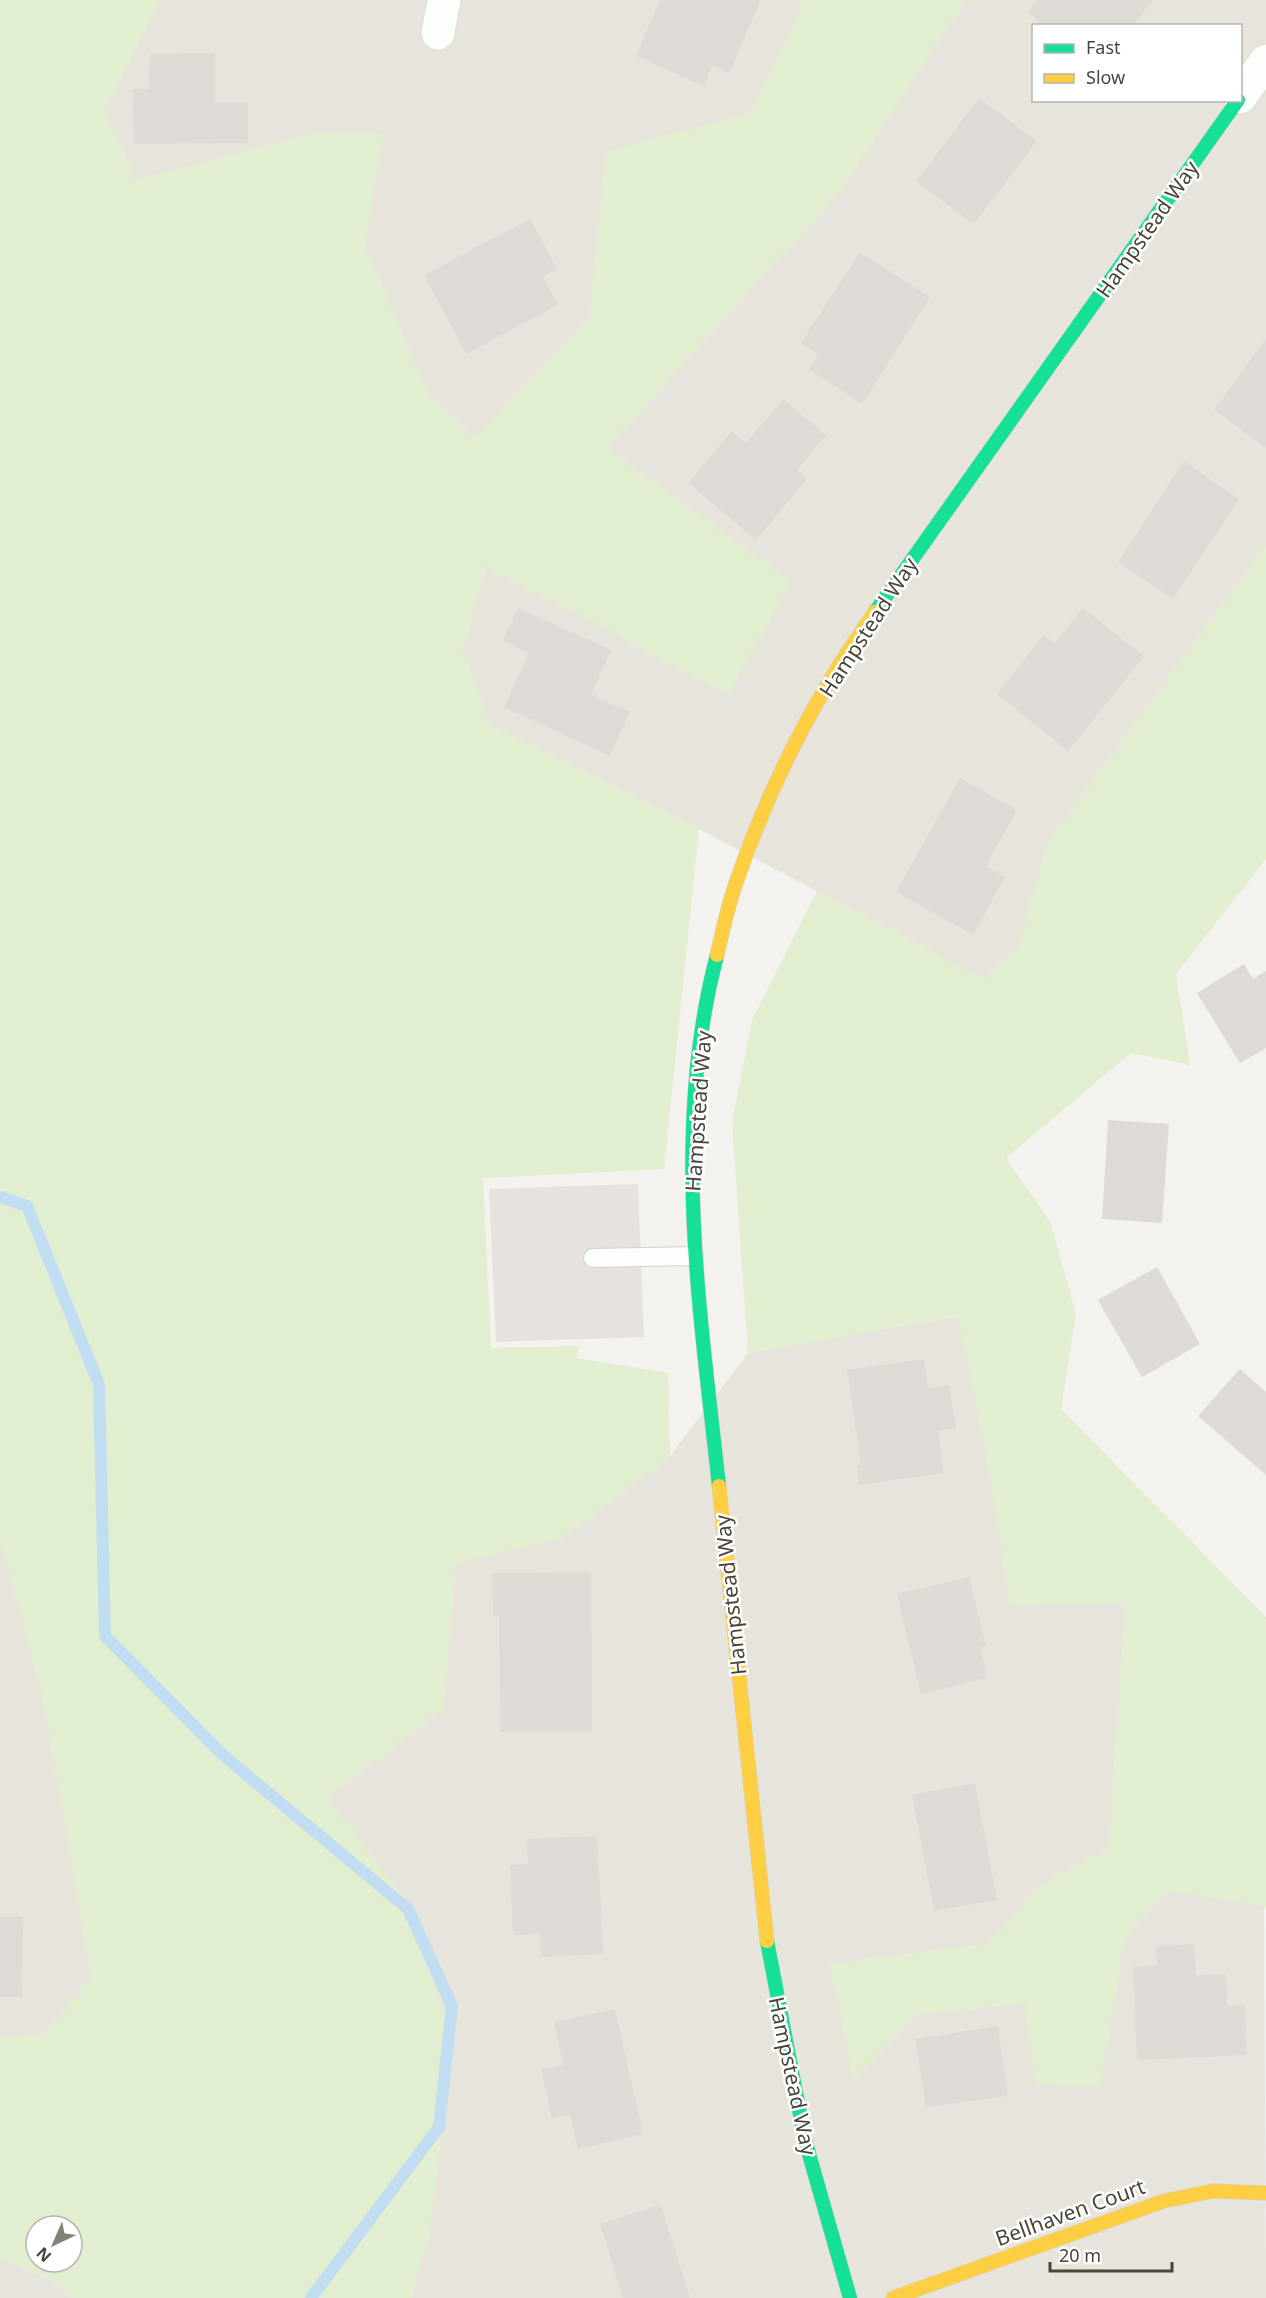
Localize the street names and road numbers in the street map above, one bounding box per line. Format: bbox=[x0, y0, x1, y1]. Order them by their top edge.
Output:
street label: Hampstead Way bbox=[1089, 155, 1205, 303]
street label: Hampstead Way bbox=[812, 552, 924, 702]
street label: Hampstead Way bbox=[678, 1029, 718, 1192]
street label: Hampstead Way bbox=[708, 1513, 752, 1677]
street label: Hampstead Way bbox=[763, 1994, 824, 2158]
street label: Bellhaven Court bbox=[991, 2172, 1149, 2252]

